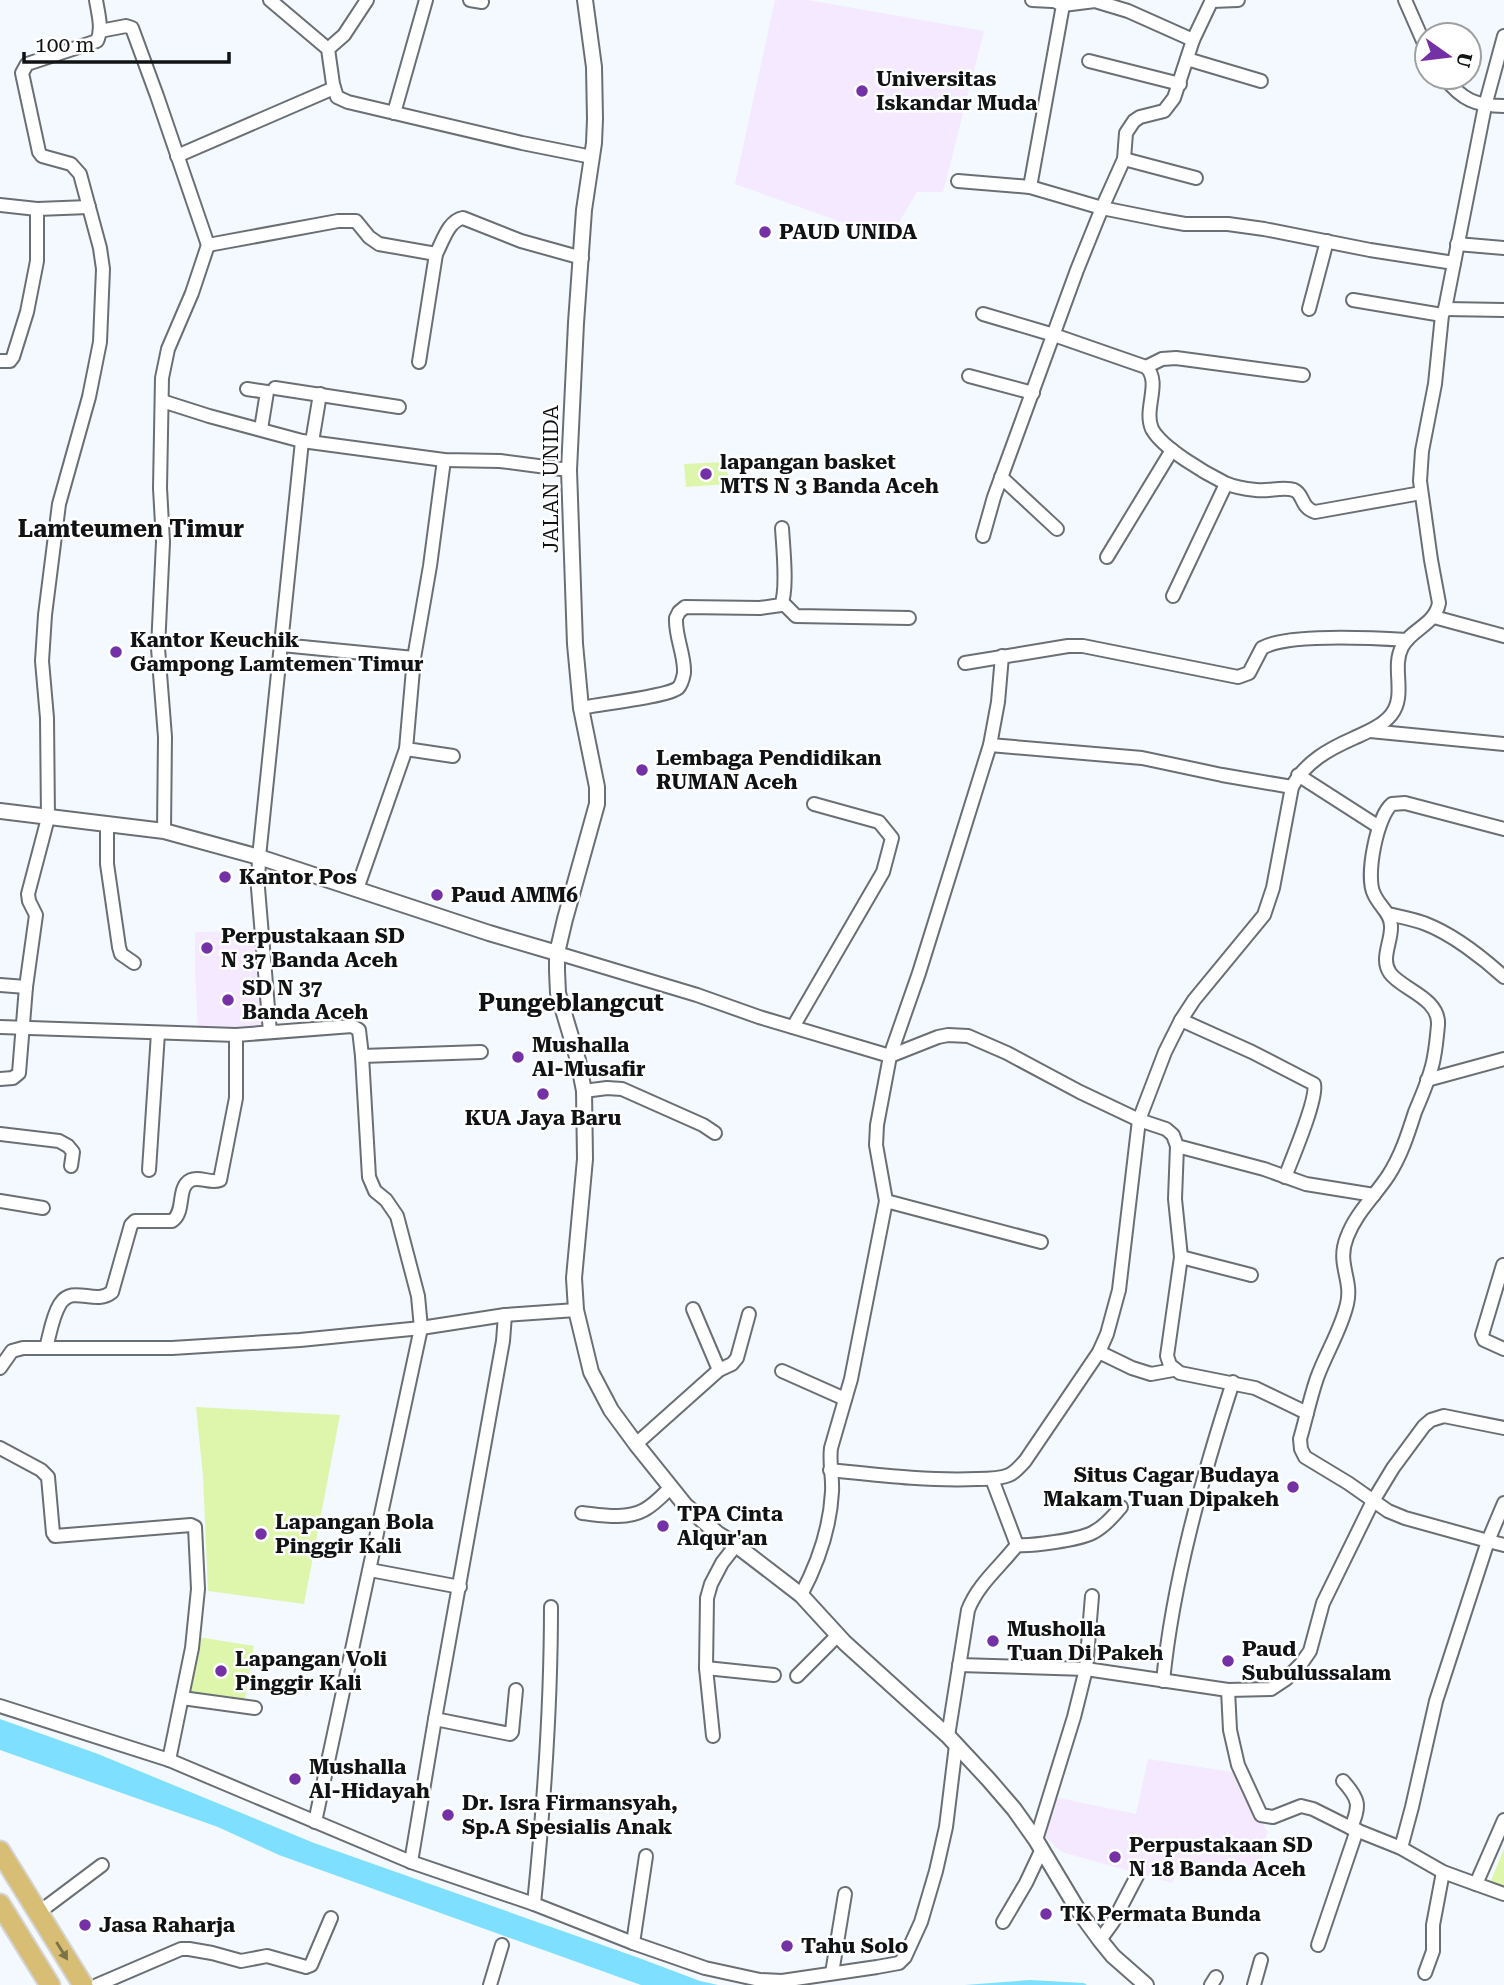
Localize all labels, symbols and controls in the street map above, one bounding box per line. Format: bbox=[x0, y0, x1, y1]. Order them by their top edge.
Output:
scale bar bbox=[24, 21, 229, 65]
north arrow bbox=[1413, 21, 1483, 91]
text: 100 m bbox=[35, 33, 95, 57]
text: U bbox=[1451, 50, 1477, 70]
place label: Universitas Iskandar Muda bbox=[876, 67, 1038, 115]
marker: Universitas Iskandar Muda bbox=[854, 83, 870, 99]
place label: PAUD UNIDA bbox=[779, 220, 917, 244]
marker: PAUD UNIDA bbox=[757, 224, 773, 240]
street label: JALAN UNIDA bbox=[539, 405, 563, 553]
place label: lapangan basket MTS N 3 Banda Aceh bbox=[720, 450, 939, 498]
marker: lapangan basket MTS N 3 Banda Aceh bbox=[698, 466, 714, 482]
district label: Lamteumen Timur bbox=[18, 515, 244, 543]
place label: Kantor Keuchik Gampong Lamtemen Timur bbox=[130, 628, 424, 676]
marker: Kantor Keuchik Gampong Lamtemen Timur bbox=[108, 644, 124, 660]
place label: Lembaga Pendidikan RUMAN Aceh bbox=[656, 746, 882, 794]
marker: Lembaga Pendidikan RUMAN Aceh bbox=[634, 762, 650, 778]
place label: Kantor Pos bbox=[239, 865, 357, 889]
marker: Kantor Pos bbox=[217, 869, 233, 885]
place label: Paud AMM6 bbox=[451, 883, 578, 907]
marker: Paud AMM6 bbox=[429, 887, 445, 903]
place label: Perpustakaan SD N 37 Banda Aceh bbox=[221, 924, 405, 972]
marker: Perpustakaan SD N 37 Banda Aceh bbox=[199, 940, 215, 956]
place label: SD N 37 Banda Aceh bbox=[242, 976, 368, 1024]
district label: Pungeblangcut bbox=[478, 989, 664, 1017]
marker: SD N 37 Banda Aceh bbox=[220, 992, 236, 1008]
place label: Mushalla Al-Musafir bbox=[532, 1033, 646, 1081]
marker: Mushalla Al-Musafir bbox=[510, 1049, 526, 1065]
marker: KUA Jaya Baru bbox=[535, 1086, 551, 1102]
place label: KUA Jaya Baru bbox=[465, 1106, 621, 1130]
place label: Situs Cagar Budaya Makam Tuan Dipakeh bbox=[1043, 1463, 1280, 1511]
marker: Situs Cagar Budaya Makam Tuan Dipakeh bbox=[1285, 1479, 1301, 1495]
place label: TPA Cinta Alqur'an bbox=[677, 1502, 784, 1550]
place label: Lapangan Bola Pinggir Kali bbox=[275, 1510, 435, 1558]
marker: TPA Cinta Alqur'an bbox=[655, 1518, 671, 1534]
marker: Lapangan Bola Pinggir Kali bbox=[253, 1526, 269, 1542]
place label: Musholla Tuan Di Pakeh bbox=[1007, 1617, 1163, 1665]
marker: Musholla Tuan Di Pakeh bbox=[985, 1633, 1001, 1649]
place label: Paud Subulussalam bbox=[1242, 1637, 1391, 1685]
place label: Lapangan Voli Pinggir Kali bbox=[235, 1647, 387, 1695]
marker: Paud Subulussalam bbox=[1220, 1653, 1236, 1669]
marker: Lapangan Voli Pinggir Kali bbox=[213, 1663, 229, 1679]
place label: Mushalla Al-Hidayah bbox=[309, 1755, 430, 1803]
marker: Mushalla Al-Hidayah bbox=[287, 1771, 303, 1787]
place label: Dr. Isra Firmansyah, Sp.A Spesialis Anak bbox=[462, 1791, 678, 1839]
marker: Dr. Isra Firmansyah, Sp.A Spesialis Anak bbox=[440, 1807, 456, 1823]
place label: Perpustakaan SD N 18 Banda Aceh bbox=[1129, 1833, 1313, 1881]
marker: Perpustakaan SD N 18 Banda Aceh bbox=[1107, 1849, 1123, 1865]
place label: TK Permata Bunda bbox=[1060, 1902, 1261, 1926]
marker: TK Permata Bunda bbox=[1038, 1906, 1054, 1922]
place label: Jasa Raharja bbox=[99, 1913, 236, 1937]
marker: Jasa Raharja bbox=[77, 1917, 93, 1933]
place label: Tahu Solo bbox=[801, 1934, 908, 1958]
marker: Tahu Solo bbox=[779, 1938, 795, 1954]
one-way arrow bbox=[55, 1941, 68, 1961]

